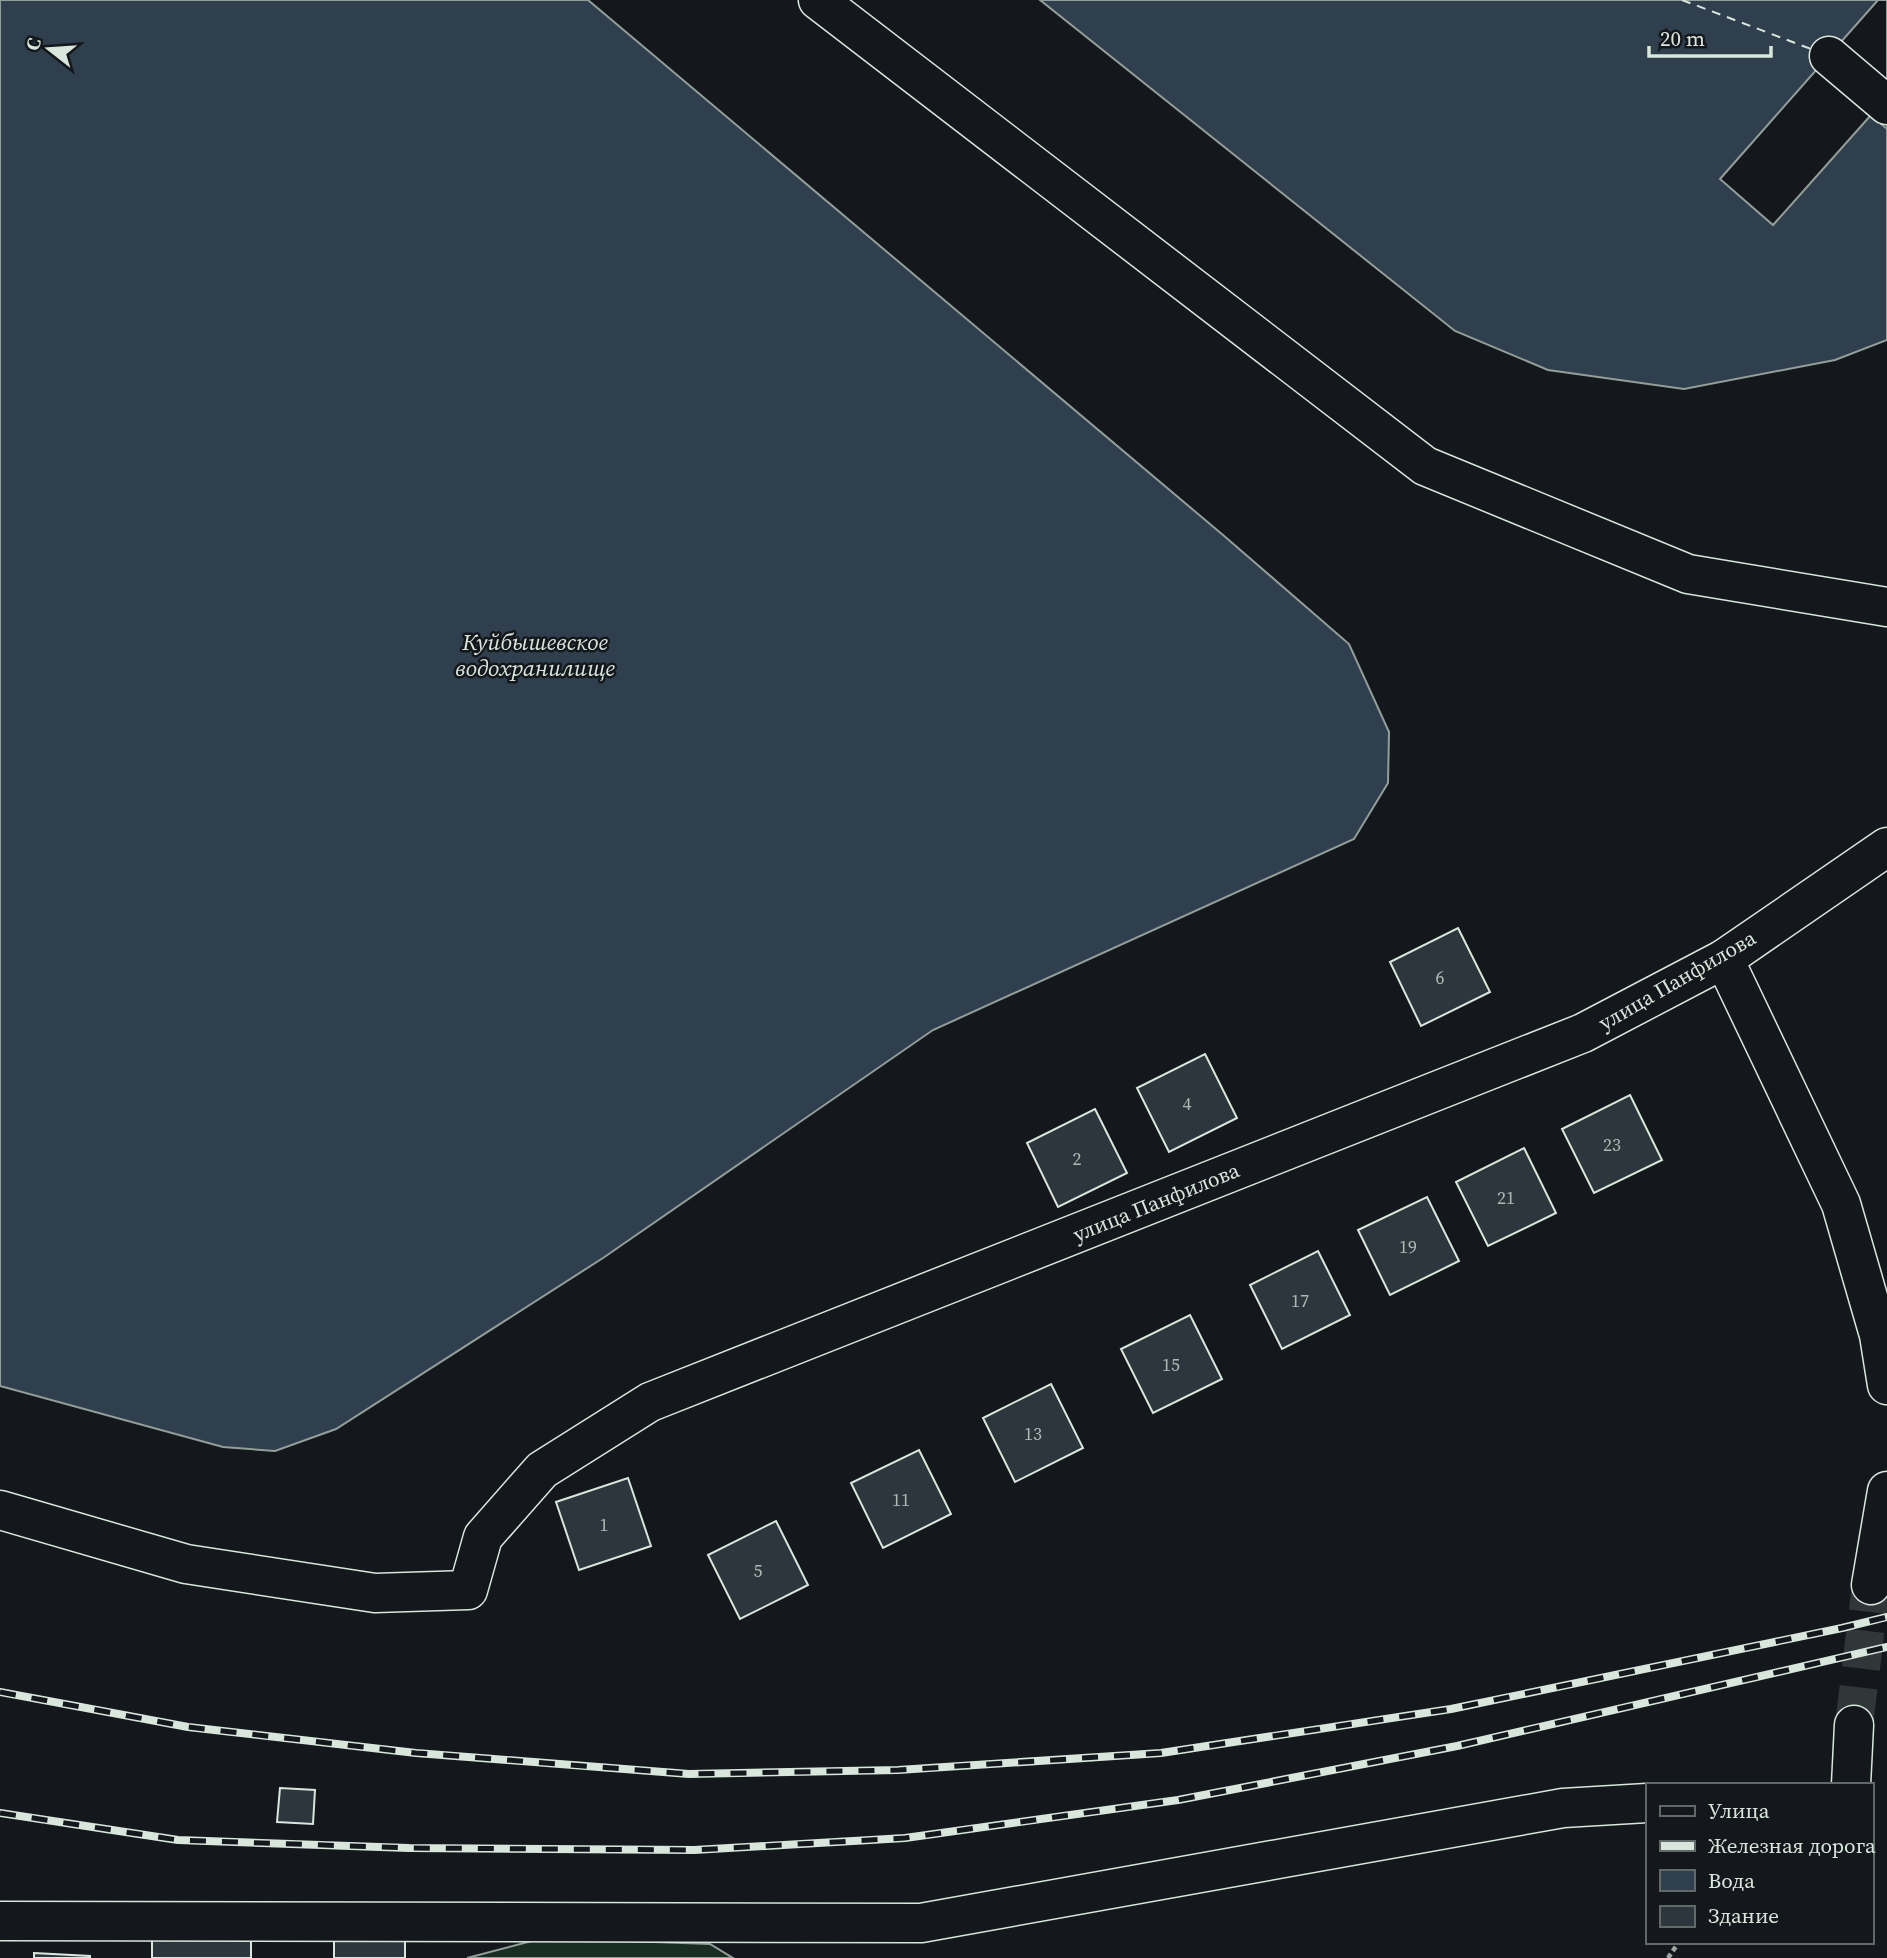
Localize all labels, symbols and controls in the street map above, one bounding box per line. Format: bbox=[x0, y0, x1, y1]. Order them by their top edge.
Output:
north arrow bbox=[14, 14, 84, 84]
scale bar bbox=[1649, 14, 1772, 58]
text: 20 m bbox=[1660, 24, 1705, 53]
text: С bbox=[19, 34, 47, 53]
water label: Куйбышевское водохранилище bbox=[455, 626, 616, 684]
street label: улица Панфилова bbox=[1593, 923, 1761, 1037]
house number: 6 bbox=[1436, 965, 1445, 990]
house number: 4 bbox=[1183, 1091, 1192, 1116]
house number: 23 bbox=[1603, 1132, 1621, 1157]
house number: 2 bbox=[1073, 1146, 1082, 1171]
street label: улица Панфилова bbox=[1068, 1155, 1244, 1249]
house number: 21 bbox=[1497, 1185, 1515, 1210]
house number: 19 bbox=[1399, 1234, 1417, 1259]
house number: 17 bbox=[1291, 1288, 1309, 1313]
house number: 15 bbox=[1162, 1352, 1180, 1377]
house number: 13 bbox=[1024, 1421, 1042, 1446]
house number: 11 bbox=[892, 1487, 910, 1512]
house number: 1 bbox=[600, 1512, 609, 1537]
house number: 5 bbox=[754, 1558, 763, 1583]
legend bbox=[1646, 1783, 1873, 1944]
text: Улица bbox=[1708, 1796, 1770, 1825]
text: Железная дорога bbox=[1708, 1831, 1876, 1860]
text: Вода bbox=[1708, 1866, 1755, 1895]
text: Здание bbox=[1708, 1901, 1779, 1930]

